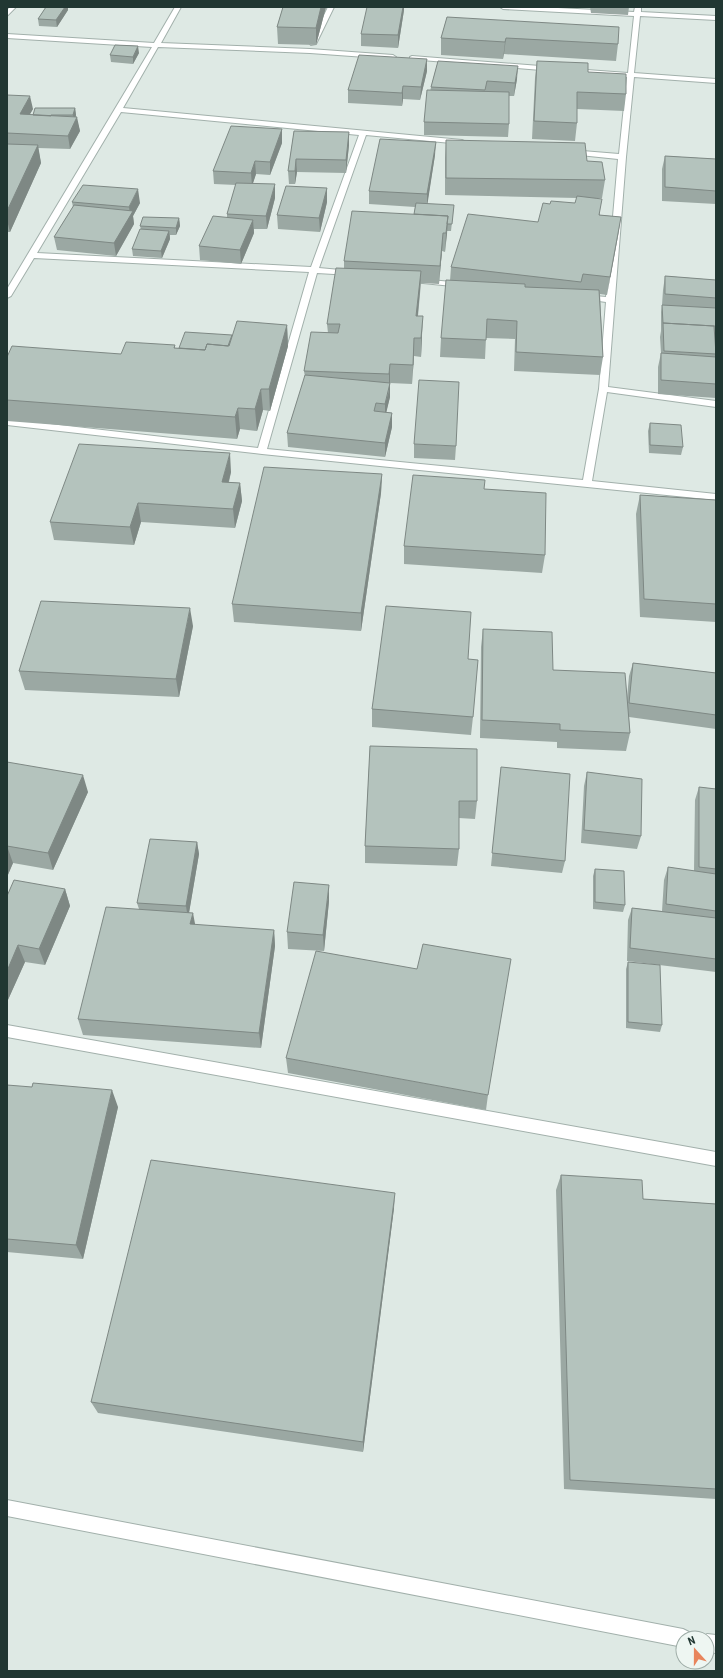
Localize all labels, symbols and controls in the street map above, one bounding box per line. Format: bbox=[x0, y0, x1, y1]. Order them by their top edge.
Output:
north arrow bbox=[675, 1630, 715, 1670]
text: N bbox=[686, 1634, 697, 1648]

